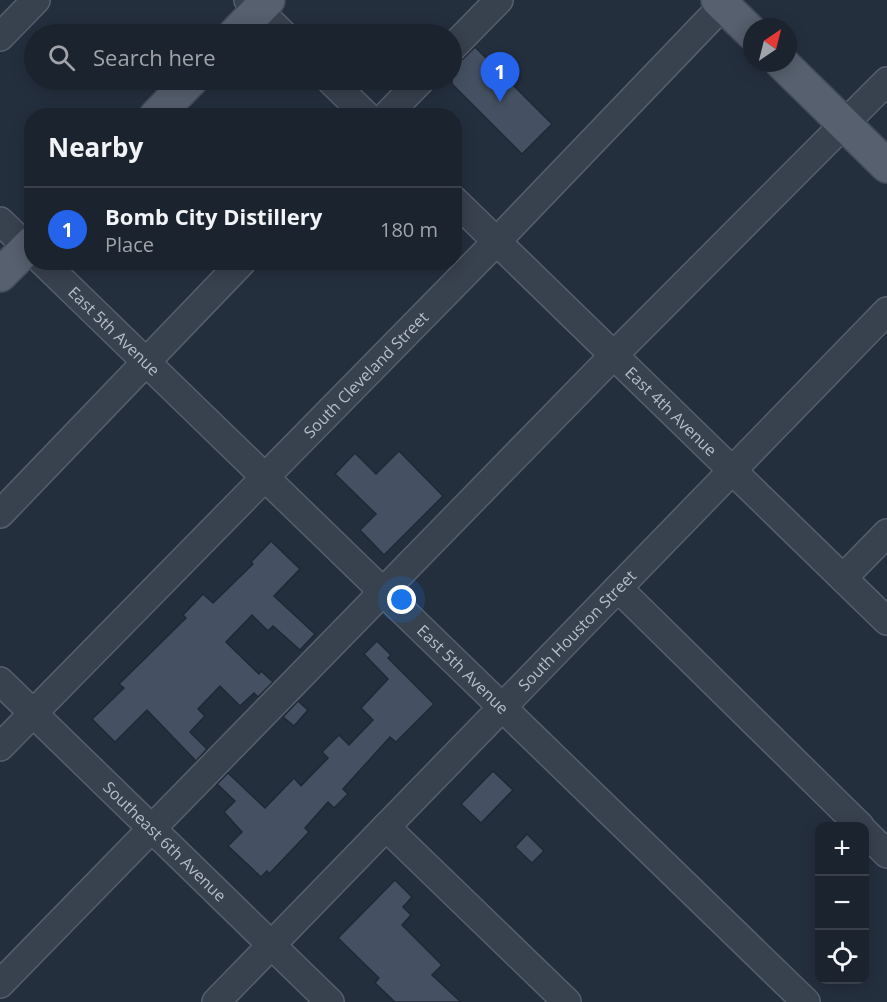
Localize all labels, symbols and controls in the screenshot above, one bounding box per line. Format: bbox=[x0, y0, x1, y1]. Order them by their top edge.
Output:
north arrow bbox=[743, 18, 797, 72]
search box bbox=[24, 24, 462, 90]
icon: search bbox=[45, 41, 78, 74]
text: Search here bbox=[93, 42, 216, 72]
pin: 1 bbox=[480, 52, 520, 102]
text: Nearby bbox=[48, 129, 143, 165]
text: Bomb City Distillery bbox=[105, 201, 322, 231]
text: 1 bbox=[62, 216, 73, 243]
text: 180 m bbox=[380, 216, 438, 243]
text: Place bbox=[105, 231, 154, 258]
street label: East 5th Avenue bbox=[63, 281, 165, 381]
street label: South Cleveland Street bbox=[299, 306, 433, 443]
street label: East 4th Avenue bbox=[621, 362, 722, 461]
street label: South Houston Street bbox=[513, 565, 641, 696]
your location bbox=[387, 585, 416, 614]
street label: East 5th Avenue bbox=[412, 620, 514, 719]
street label: Southeast 6th Avenue bbox=[99, 776, 231, 906]
map controls bbox=[815, 822, 869, 984]
button: + bbox=[815, 822, 869, 876]
button: − bbox=[815, 876, 869, 930]
button: locate bbox=[815, 930, 869, 984]

